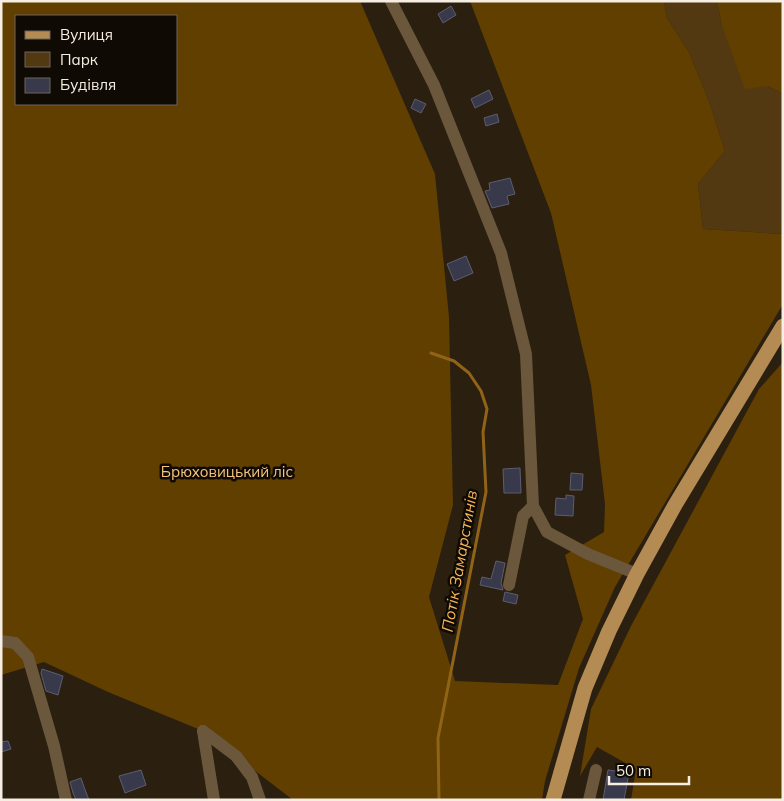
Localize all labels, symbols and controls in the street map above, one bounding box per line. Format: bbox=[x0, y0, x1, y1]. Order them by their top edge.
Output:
legend bbox=[15, 15, 178, 105]
text: Вулиця bbox=[60, 25, 113, 44]
text: Парк bbox=[60, 50, 99, 69]
text: Будівля bbox=[60, 75, 116, 94]
park label: Брюховицький ліс bbox=[161, 462, 293, 481]
water label: Потік Замарстинів bbox=[437, 489, 481, 633]
scale bar bbox=[609, 754, 689, 786]
text: 50 m bbox=[616, 761, 651, 780]

